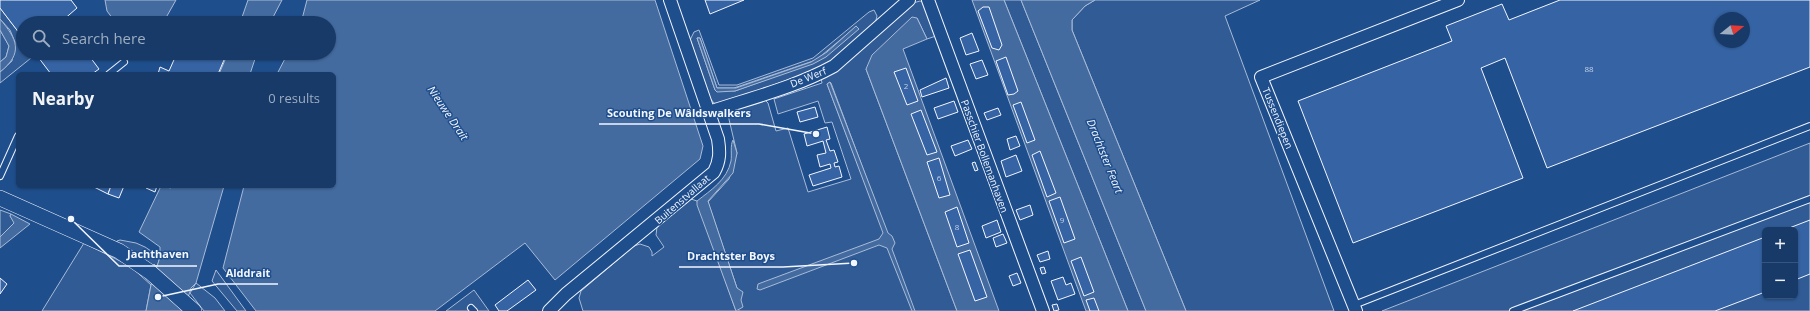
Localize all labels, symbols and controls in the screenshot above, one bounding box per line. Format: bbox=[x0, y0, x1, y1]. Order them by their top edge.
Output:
north arrow bbox=[1714, 12, 1750, 48]
search box bbox=[16, 16, 336, 60]
icon: search bbox=[30, 27, 52, 49]
text: Search here bbox=[62, 28, 146, 48]
street label: De Werf bbox=[788, 63, 829, 91]
house number: 88 bbox=[1584, 63, 1594, 74]
house number: 2 bbox=[904, 80, 909, 91]
water label: Nieuwe Drait bbox=[425, 82, 472, 143]
street label: Tussendiepen bbox=[1259, 85, 1297, 151]
text: Nearby bbox=[32, 87, 94, 110]
text: 0 results bbox=[268, 89, 320, 107]
street label: Passchier Bollemanhaven bbox=[958, 98, 1012, 214]
callout: Scouting De Wâldswalkers bbox=[599, 101, 759, 124]
text: Scouting De Wâldswalkers bbox=[607, 105, 752, 120]
water label: Drachtster Feart bbox=[1084, 116, 1127, 196]
street label: Buitenstvallaat bbox=[651, 171, 713, 227]
house number: 6 bbox=[937, 172, 942, 183]
house number: 9 bbox=[1060, 214, 1065, 225]
house number: 8 bbox=[955, 221, 960, 232]
map controls bbox=[1762, 227, 1798, 299]
button: + bbox=[1762, 227, 1798, 263]
callout: Jachthaven bbox=[119, 243, 197, 266]
callout: Drachtster Boys bbox=[679, 244, 783, 267]
text: Jachthaven bbox=[126, 246, 189, 261]
text: Drachtster Boys bbox=[687, 248, 776, 263]
callout: Alddrait bbox=[218, 261, 278, 284]
button: − bbox=[1762, 263, 1798, 299]
text: Alddrait bbox=[226, 265, 271, 280]

